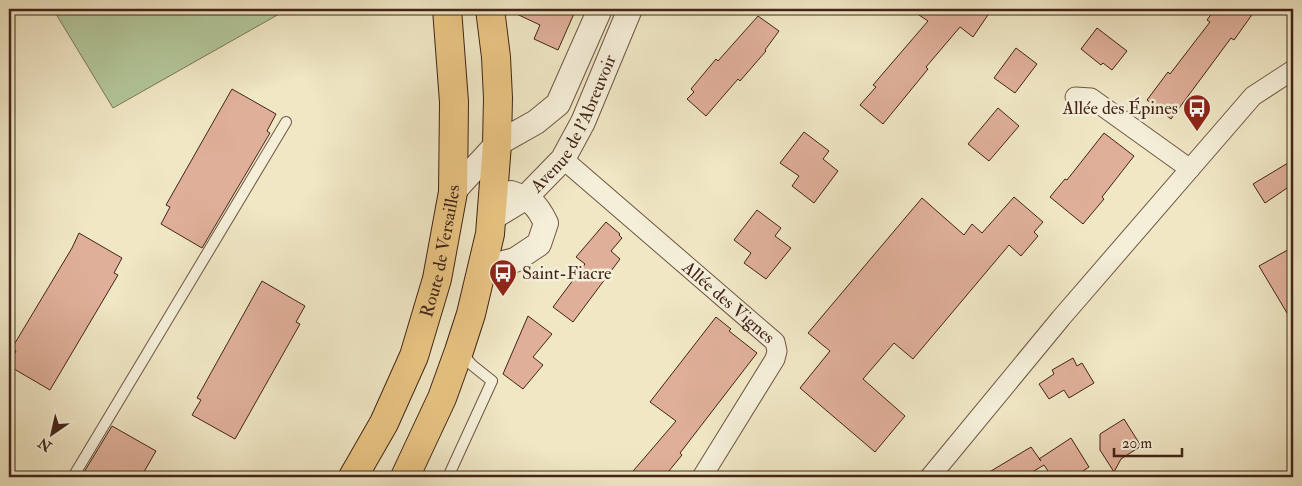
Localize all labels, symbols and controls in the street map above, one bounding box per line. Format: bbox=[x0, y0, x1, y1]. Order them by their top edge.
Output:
street label: Avenue de l'Abreuvoir bbox=[525, 51, 621, 198]
bus stop icon: Allée des Épines bbox=[1182, 93, 1212, 132]
place label: Allée des Épines bbox=[1061, 97, 1178, 120]
street label: Route de Versailles bbox=[415, 185, 465, 320]
street label: Allée des Vignes bbox=[677, 255, 780, 348]
bus stop icon: Saint-Fiacre bbox=[488, 258, 518, 297]
place label: Saint-Fiacre bbox=[522, 262, 612, 285]
north arrow bbox=[28, 408, 78, 458]
scale bar bbox=[1114, 426, 1182, 458]
text: N bbox=[35, 434, 56, 455]
text: 20 m bbox=[1122, 434, 1152, 453]

